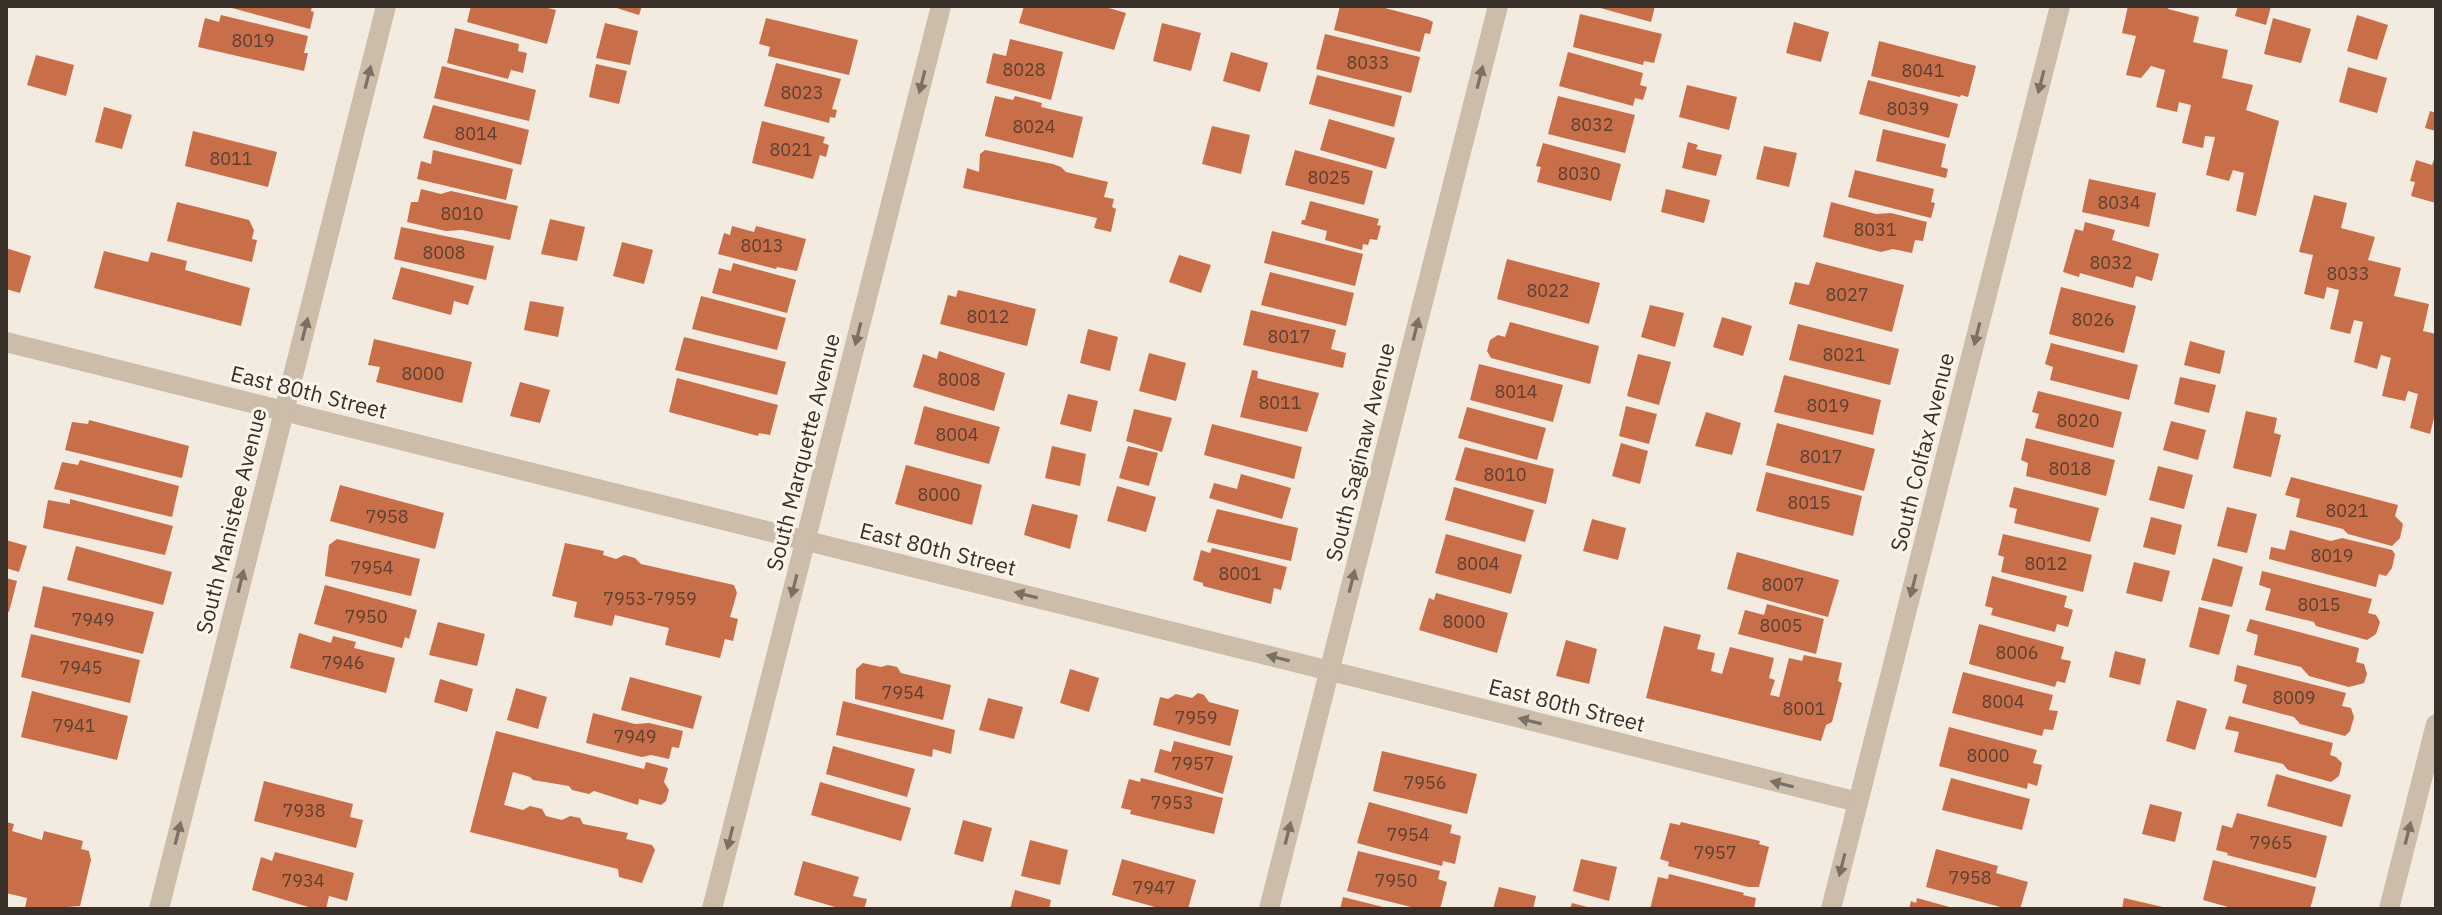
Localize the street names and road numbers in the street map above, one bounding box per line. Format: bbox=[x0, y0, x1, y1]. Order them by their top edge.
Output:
street label: South Marquette Avenue bbox=[759, 330, 846, 574]
street label: South Saginaw Avenue bbox=[1318, 340, 1401, 564]
street label: South Colfax Avenue bbox=[1883, 350, 1960, 554]
street label: East 80th Street bbox=[228, 358, 390, 425]
street label: South Manistee Avenue bbox=[188, 405, 273, 637]
street label: East 80th Street bbox=[857, 515, 1019, 582]
street label: East 80th Street bbox=[1486, 671, 1648, 738]

